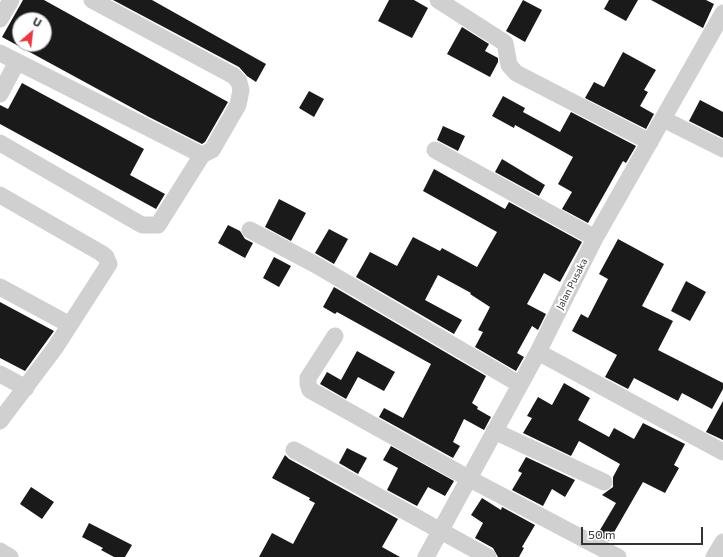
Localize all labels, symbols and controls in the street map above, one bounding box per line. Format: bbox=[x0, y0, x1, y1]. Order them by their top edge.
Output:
north arrow bbox=[12, 12, 52, 52]
text: U bbox=[31, 14, 44, 29]
street label: Jalan Pusaka bbox=[554, 256, 590, 312]
scale bar bbox=[583, 519, 705, 545]
text: 50 m bbox=[588, 527, 616, 541]

